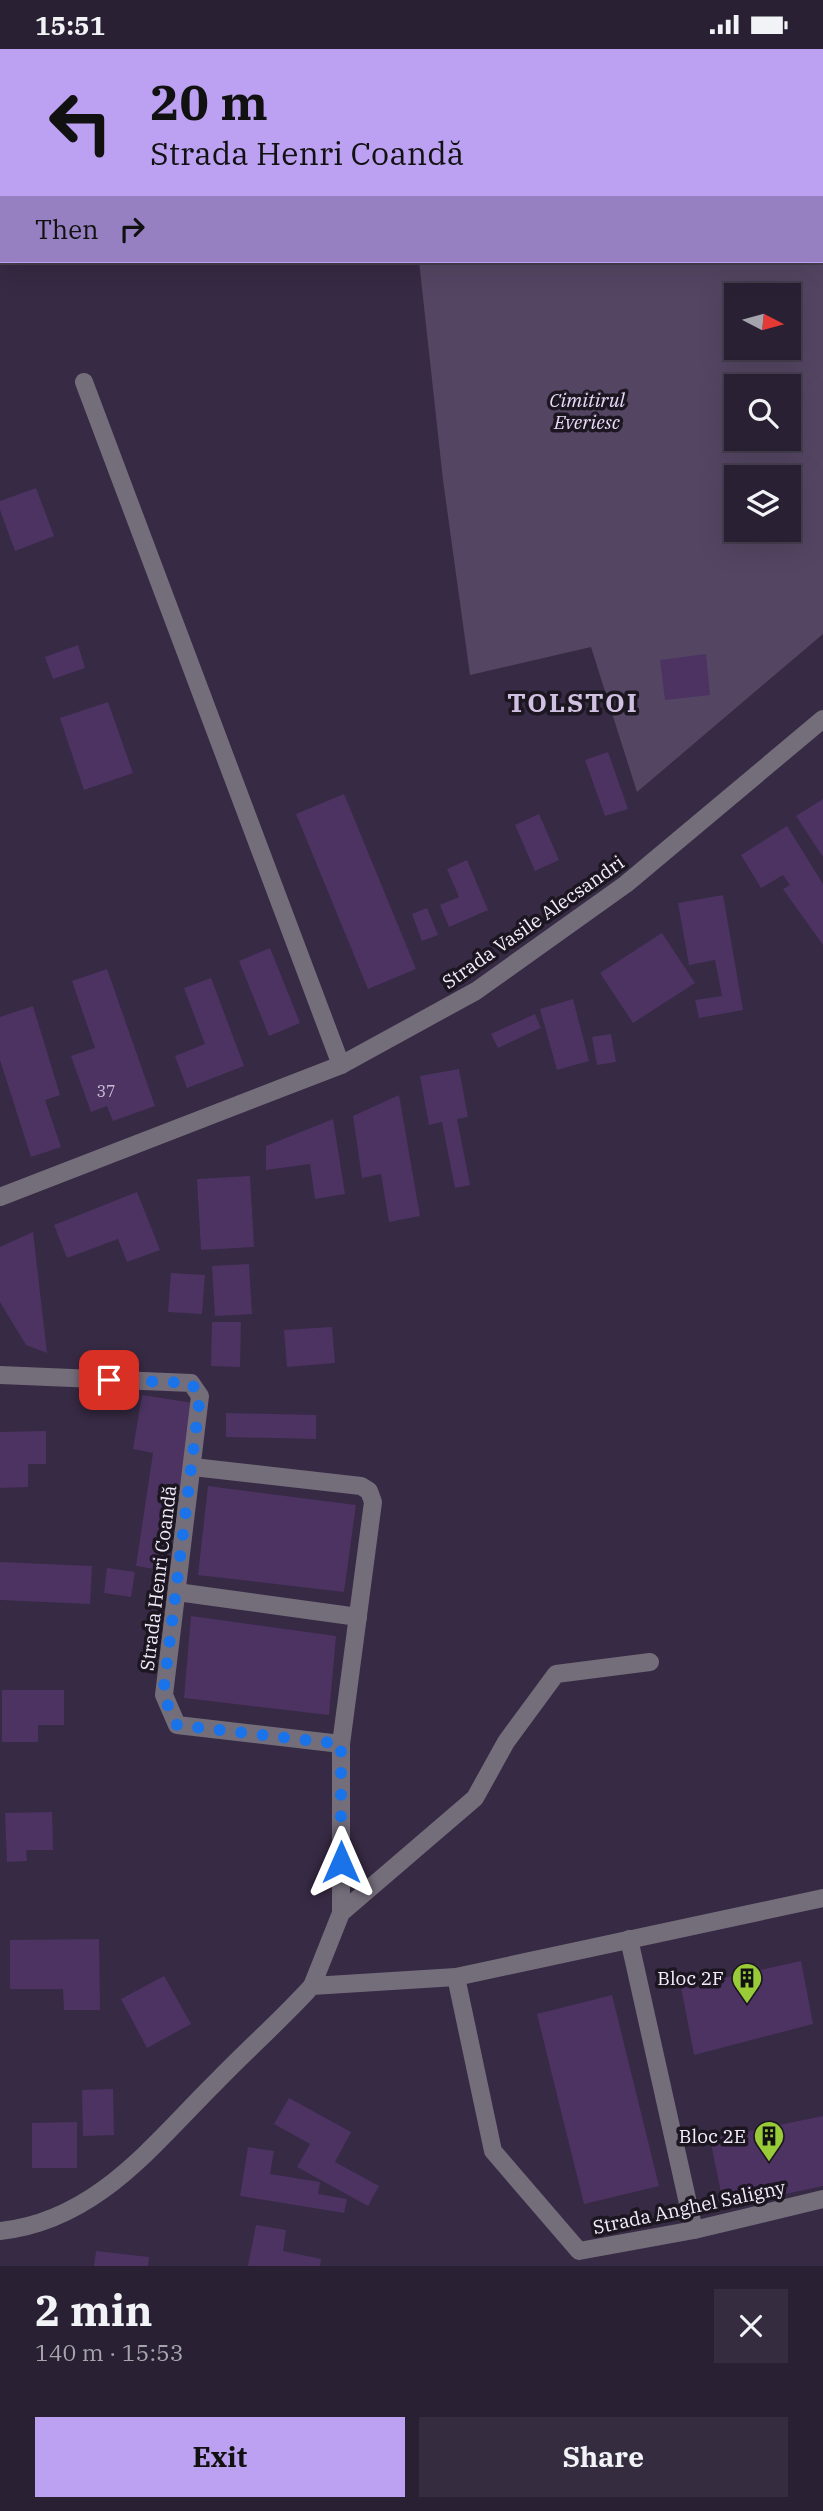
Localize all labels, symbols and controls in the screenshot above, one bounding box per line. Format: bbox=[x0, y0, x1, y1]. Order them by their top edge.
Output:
text: 15:51 bbox=[35, 8, 105, 42]
text: 20 m bbox=[150, 70, 268, 133]
icon: left bbox=[35, 77, 126, 168]
text: Strada Henri Coandă bbox=[150, 132, 464, 174]
icon: right bbox=[113, 210, 151, 248]
text: Then bbox=[35, 212, 99, 246]
north arrow bbox=[724, 283, 802, 361]
map controls bbox=[724, 283, 801, 542]
button: search bbox=[724, 374, 801, 451]
park label: Cimitirul Everiesc bbox=[549, 388, 625, 434]
button: layers bbox=[724, 465, 801, 542]
district label: TOLSTOI bbox=[507, 685, 639, 719]
street label: Strada Vasile Alecsandri bbox=[437, 850, 629, 994]
house number: 37 bbox=[96, 1081, 116, 1101]
pin bbox=[79, 1350, 139, 1410]
icon: arrive bbox=[90, 1361, 128, 1399]
street label: Strada Henri Coandă bbox=[135, 1484, 181, 1672]
position arrow bbox=[304, 1825, 378, 1899]
building icon: Bloc 2F bbox=[730, 1961, 764, 2005]
place label: Bloc 2F bbox=[657, 1966, 724, 1990]
building icon: Bloc 2E bbox=[752, 2119, 786, 2163]
place label: Bloc 2E bbox=[679, 2124, 746, 2148]
street label: Strada Anghel Saligny bbox=[591, 2175, 788, 2239]
text: 2 min bbox=[35, 2283, 153, 2338]
button: close bbox=[714, 2289, 788, 2363]
text: 140 m · 15:53 bbox=[35, 2337, 184, 2367]
button: Exit bbox=[35, 2417, 405, 2497]
button: Share bbox=[419, 2417, 788, 2497]

